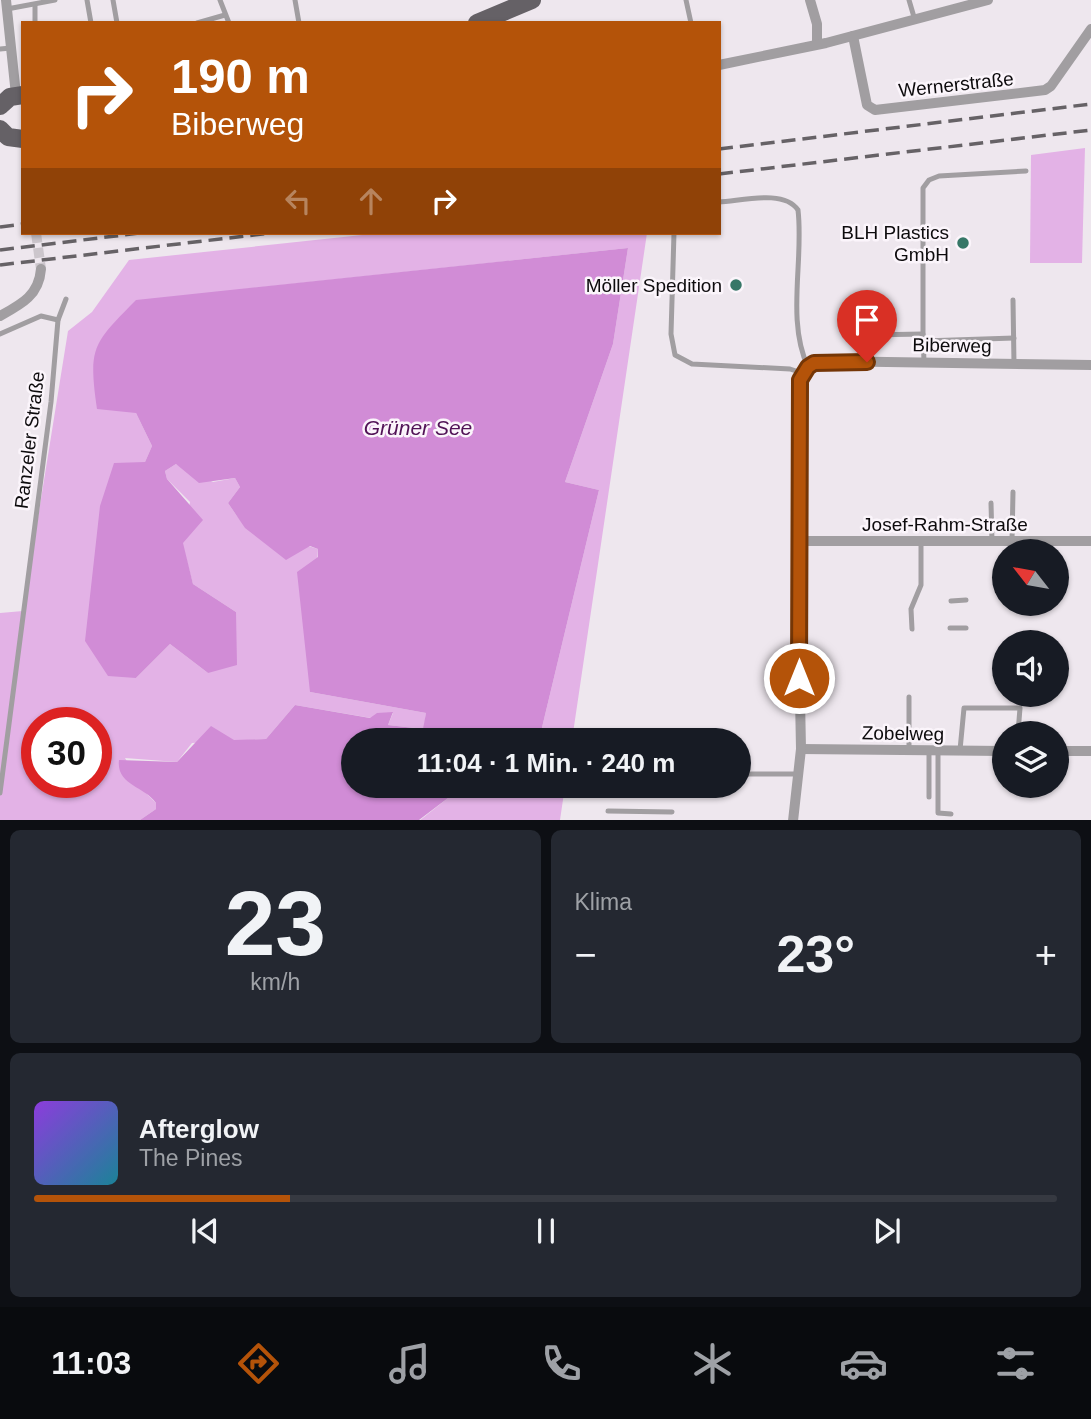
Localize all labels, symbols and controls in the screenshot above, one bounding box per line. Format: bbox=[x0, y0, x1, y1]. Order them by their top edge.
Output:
icon: right bbox=[56, 49, 147, 140]
text: 190 m bbox=[171, 49, 310, 103]
street label: Wernerstraße bbox=[897, 68, 1015, 101]
text: Biberweg bbox=[171, 106, 304, 142]
icon: left bbox=[279, 182, 317, 220]
icon: ahead bbox=[352, 182, 390, 220]
icon: right bbox=[425, 182, 463, 220]
place label: BLH Plastics GmbH bbox=[841, 222, 949, 265]
marker: BLH Plastics GmbH bbox=[955, 235, 971, 251]
place label: Möller Spedition bbox=[586, 275, 722, 296]
marker: Möller Spedition bbox=[728, 277, 744, 293]
pin bbox=[837, 290, 897, 362]
icon: arrive bbox=[848, 301, 886, 339]
street label: Biberweg bbox=[912, 334, 992, 357]
street label: Ranzeler Straße bbox=[11, 370, 48, 510]
water label: Grüner See bbox=[364, 416, 472, 439]
street label: Josef-Rahm-Straße bbox=[862, 514, 1028, 535]
north arrow bbox=[992, 539, 1069, 616]
map controls bbox=[992, 539, 1069, 798]
button: sound bbox=[992, 630, 1069, 707]
position arrow bbox=[762, 641, 836, 715]
speed limit sign: 30 bbox=[21, 707, 112, 798]
button: layers bbox=[992, 721, 1069, 798]
street label: Zobelweg bbox=[862, 722, 944, 745]
text: 11:04 · 1 Min. · 240 m bbox=[417, 748, 675, 778]
text: 23 bbox=[225, 873, 326, 974]
text: Klima bbox=[575, 889, 632, 915]
text: 23° bbox=[776, 925, 855, 983]
text: − bbox=[575, 934, 597, 976]
text: + bbox=[1035, 934, 1057, 976]
text: km/h bbox=[250, 969, 300, 995]
text: Afterglow bbox=[139, 1114, 259, 1144]
text: The Pines bbox=[139, 1145, 243, 1171]
icon: previous bbox=[186, 1212, 224, 1250]
icon: pause bbox=[527, 1212, 565, 1250]
icon: next bbox=[868, 1212, 906, 1250]
icon: directions bbox=[234, 1339, 283, 1388]
icon: music bbox=[385, 1339, 434, 1388]
icon: phone bbox=[537, 1339, 586, 1388]
icon: climate bbox=[688, 1339, 737, 1388]
icon: car bbox=[839, 1339, 888, 1388]
icon: filters bbox=[991, 1339, 1040, 1388]
text: 11:03 bbox=[51, 1345, 131, 1381]

